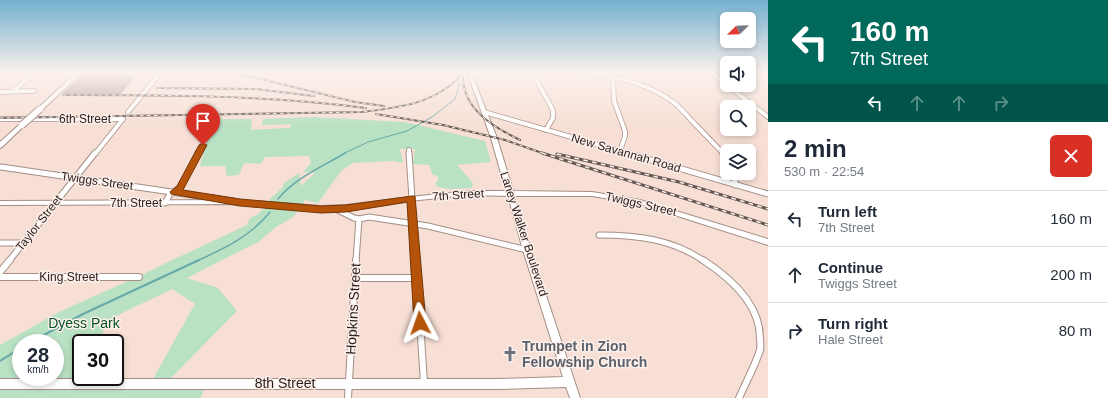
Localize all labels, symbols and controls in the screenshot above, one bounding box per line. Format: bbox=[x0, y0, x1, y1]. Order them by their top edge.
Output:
north arrow bbox=[720, 12, 756, 48]
map controls bbox=[720, 12, 756, 180]
icon: left bbox=[784, 16, 836, 68]
text: 160 m bbox=[850, 16, 929, 47]
text: 7th Street bbox=[850, 49, 928, 69]
button: sound bbox=[720, 56, 756, 92]
icon: left bbox=[864, 92, 886, 114]
icon: ahead bbox=[906, 92, 928, 114]
icon: ahead bbox=[948, 92, 970, 114]
icon: right bbox=[990, 92, 1012, 114]
button: search bbox=[720, 100, 756, 136]
pin bbox=[186, 104, 220, 145]
icon: arrive bbox=[192, 110, 214, 132]
street label: 6th Street bbox=[59, 112, 112, 126]
street label: New Savannah Road bbox=[570, 131, 682, 175]
text: 2 min bbox=[784, 135, 847, 162]
button: close bbox=[1050, 135, 1092, 177]
button: layers bbox=[720, 144, 756, 180]
text: 530 m · 22:54 bbox=[784, 164, 864, 179]
street label: Twiggs Street bbox=[60, 169, 135, 193]
street label: Laney Walker Boulevard bbox=[497, 170, 551, 298]
street label: 7th Street bbox=[432, 186, 485, 204]
street label: Twiggs Street bbox=[604, 189, 679, 219]
street label: Taylor Street bbox=[13, 192, 66, 254]
street label: 7th Street bbox=[110, 196, 163, 210]
text: Turn left bbox=[818, 203, 877, 220]
icon: left bbox=[784, 208, 806, 230]
text: 160 m bbox=[1050, 210, 1092, 227]
text: 7th Street bbox=[818, 220, 874, 235]
text: Continue bbox=[818, 259, 883, 276]
street label: Hopkins Street bbox=[343, 263, 363, 355]
icon: ahead bbox=[784, 264, 806, 286]
text: 200 m bbox=[1050, 266, 1092, 283]
street label: King Street bbox=[39, 270, 99, 284]
text: Twiggs Street bbox=[818, 276, 897, 291]
position arrow bbox=[399, 302, 441, 344]
park label: Dyess Park bbox=[48, 315, 121, 331]
text: Turn right bbox=[818, 315, 888, 332]
icon: right bbox=[784, 320, 806, 342]
text: 80 m bbox=[1059, 322, 1092, 339]
text: Hale Street bbox=[818, 332, 883, 347]
speed limit sign: 30 bbox=[72, 334, 124, 386]
place label: Trumpet in Zion Fellowship Church bbox=[522, 338, 647, 370]
text: 28 bbox=[27, 344, 49, 366]
church icon: Trumpet in Zion Fellowship Church bbox=[501, 345, 519, 363]
text: km/h bbox=[27, 364, 49, 375]
street label: 8th Street bbox=[255, 375, 315, 391]

